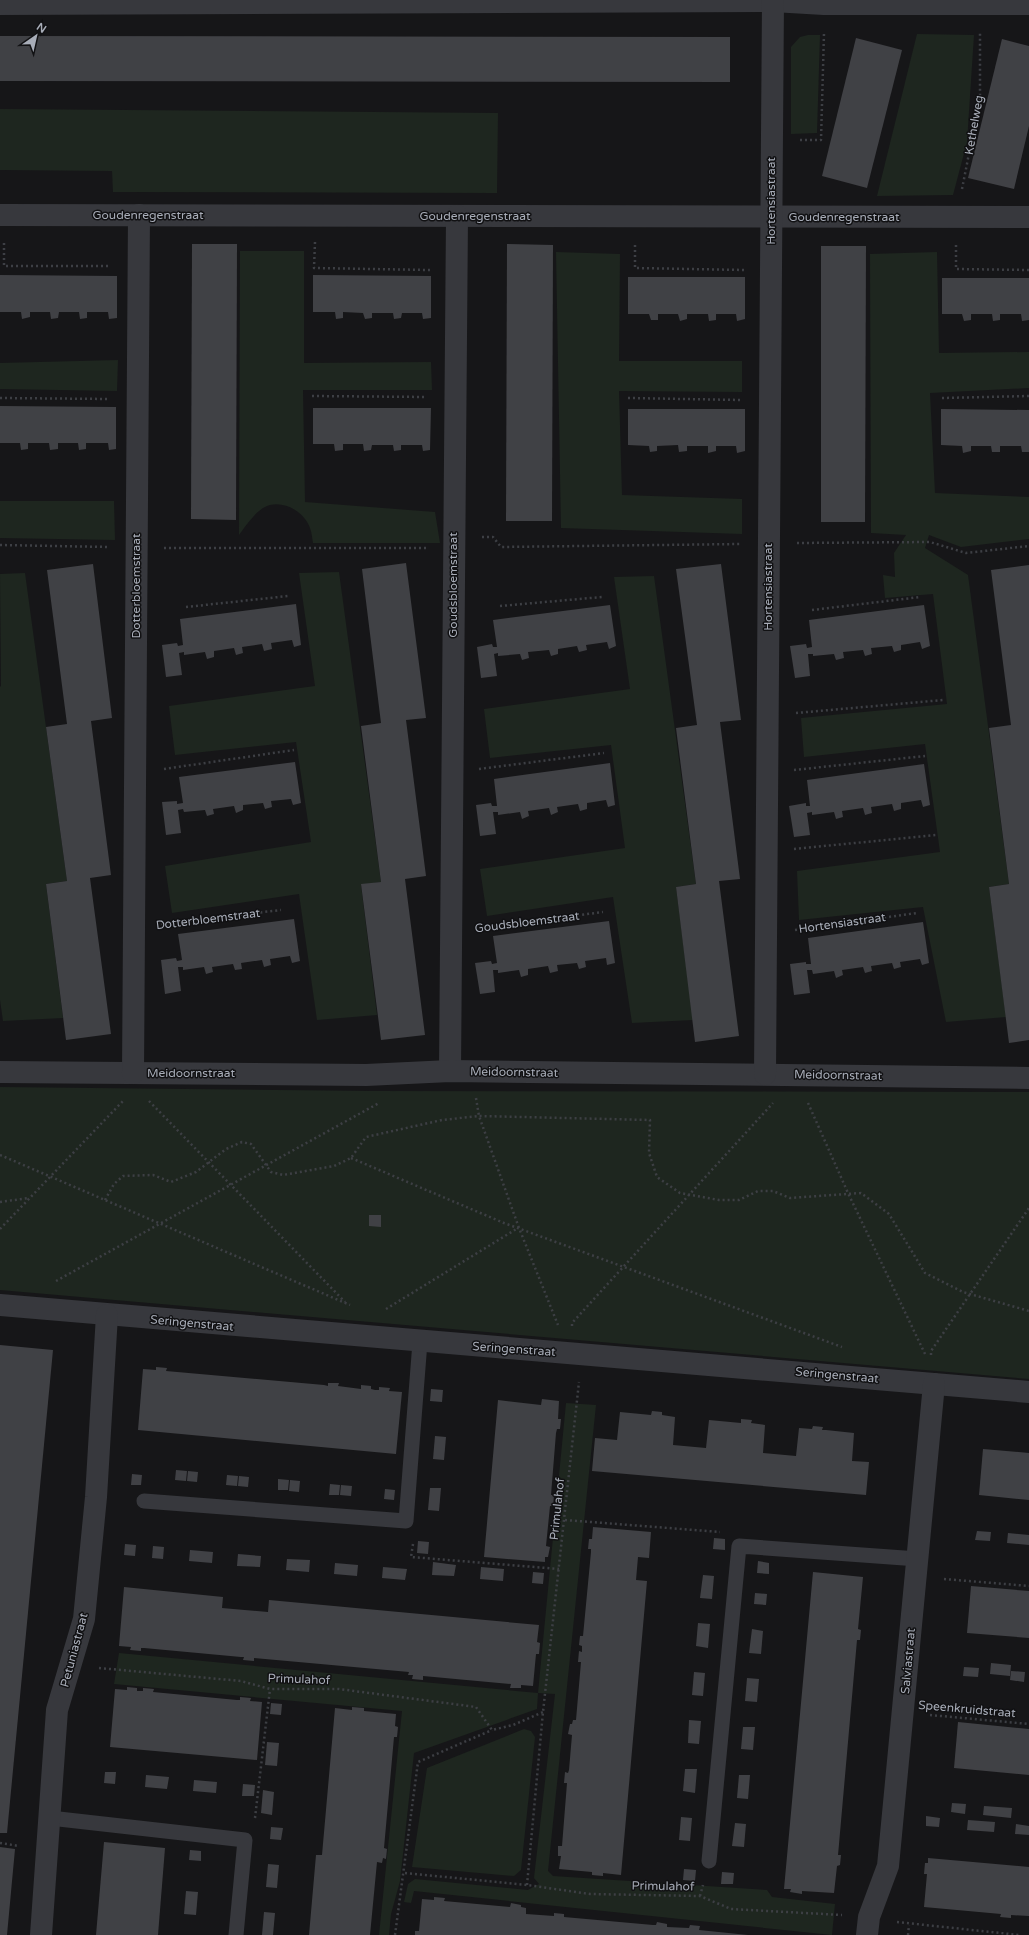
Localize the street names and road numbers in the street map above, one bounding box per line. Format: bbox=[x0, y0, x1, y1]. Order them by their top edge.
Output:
street label: Kethelweg bbox=[962, 94, 986, 156]
street label: Hortensiastraat bbox=[764, 157, 778, 245]
street label: Goudenregenstraat bbox=[92, 208, 204, 222]
street label: Goudenregenstraat bbox=[419, 209, 531, 223]
street label: Goudenregenstraat bbox=[788, 210, 900, 224]
street label: Goudsbloemstraat bbox=[446, 532, 460, 638]
street label: Dotterbloemstraat bbox=[129, 533, 143, 639]
street label: Hortensiastraat bbox=[761, 543, 775, 631]
street label: Dotterbloemstraat bbox=[155, 906, 261, 932]
street label: Goudsbloemstraat bbox=[474, 909, 581, 935]
street label: Hortensiastraat bbox=[798, 910, 887, 936]
street label: Meidoornstraat bbox=[470, 1064, 559, 1080]
street label: Meidoornstraat bbox=[147, 1066, 235, 1080]
street label: Meidoornstraat bbox=[794, 1067, 883, 1083]
street label: Seringenstraat bbox=[150, 1312, 235, 1334]
street label: Seringenstraat bbox=[472, 1339, 557, 1359]
street label: Seringenstraat bbox=[795, 1364, 880, 1386]
street label: Primulahof bbox=[547, 1477, 567, 1541]
street label: Petuniastraat bbox=[57, 1611, 91, 1689]
street label: Salviastraat bbox=[898, 1627, 918, 1695]
street label: Primulahof bbox=[267, 1671, 331, 1687]
street label: Speenkruidstraat bbox=[918, 1698, 1017, 1720]
street label: Primulahof bbox=[632, 1878, 695, 1894]

